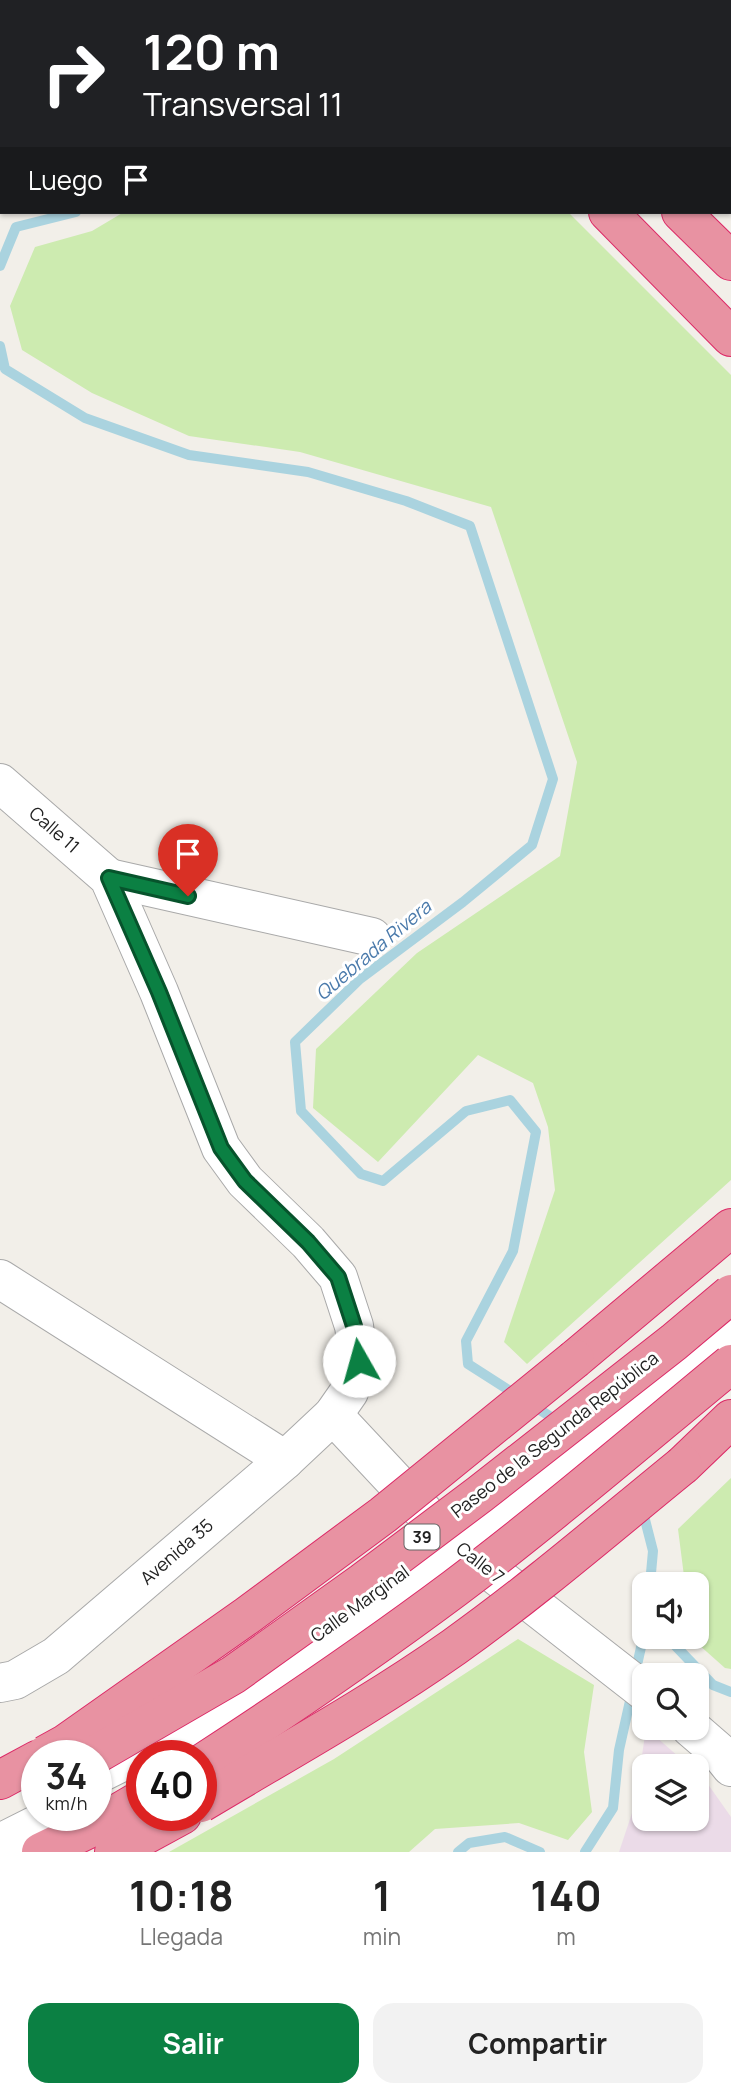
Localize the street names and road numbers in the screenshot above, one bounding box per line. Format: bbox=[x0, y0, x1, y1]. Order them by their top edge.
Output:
street label: Calle 11 bbox=[24, 801, 85, 858]
street label: Paseo de la Segunda República bbox=[446, 1346, 663, 1523]
street label: Avenida 35 bbox=[135, 1513, 218, 1590]
road number: 39 bbox=[404, 1525, 440, 1550]
street label: Calle 7 bbox=[452, 1536, 509, 1588]
street label: Calle Marginal bbox=[305, 1559, 414, 1647]

